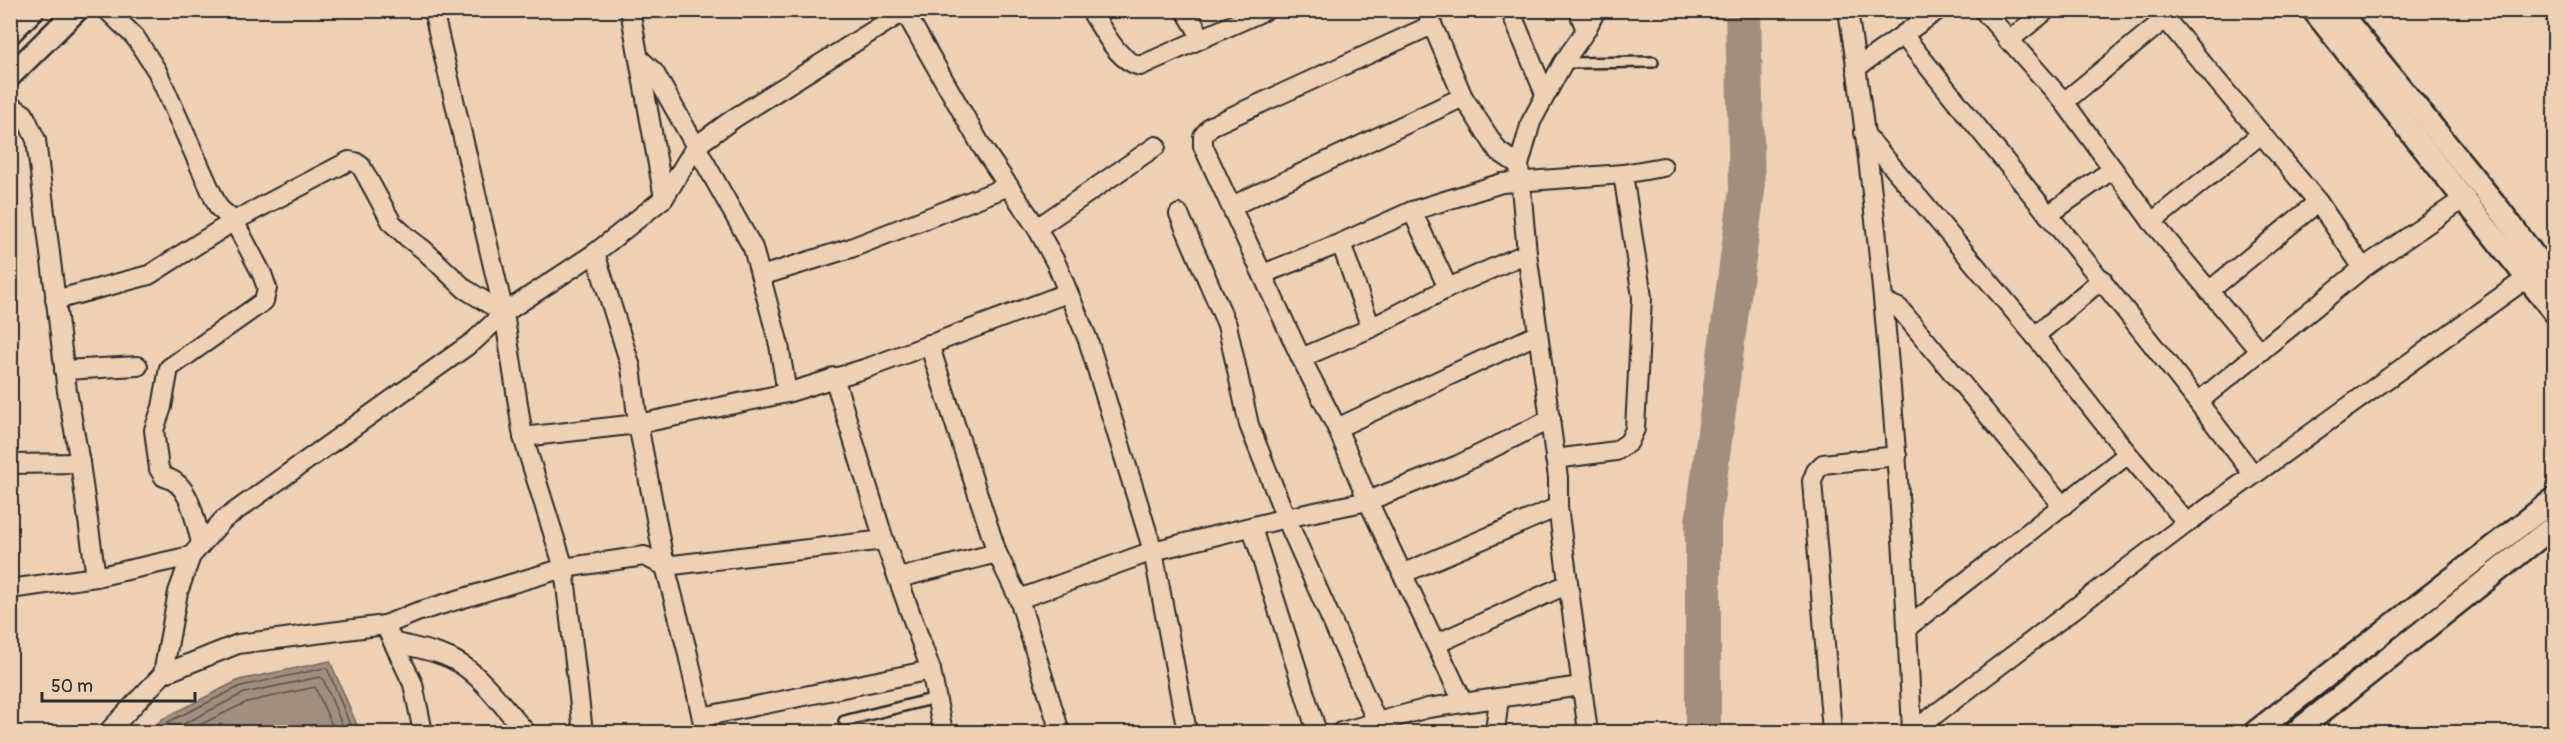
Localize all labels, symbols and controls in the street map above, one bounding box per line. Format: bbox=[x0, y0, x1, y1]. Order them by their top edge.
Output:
scale bar bbox=[42, 665, 195, 703]
text: 50 m bbox=[51, 675, 93, 698]

